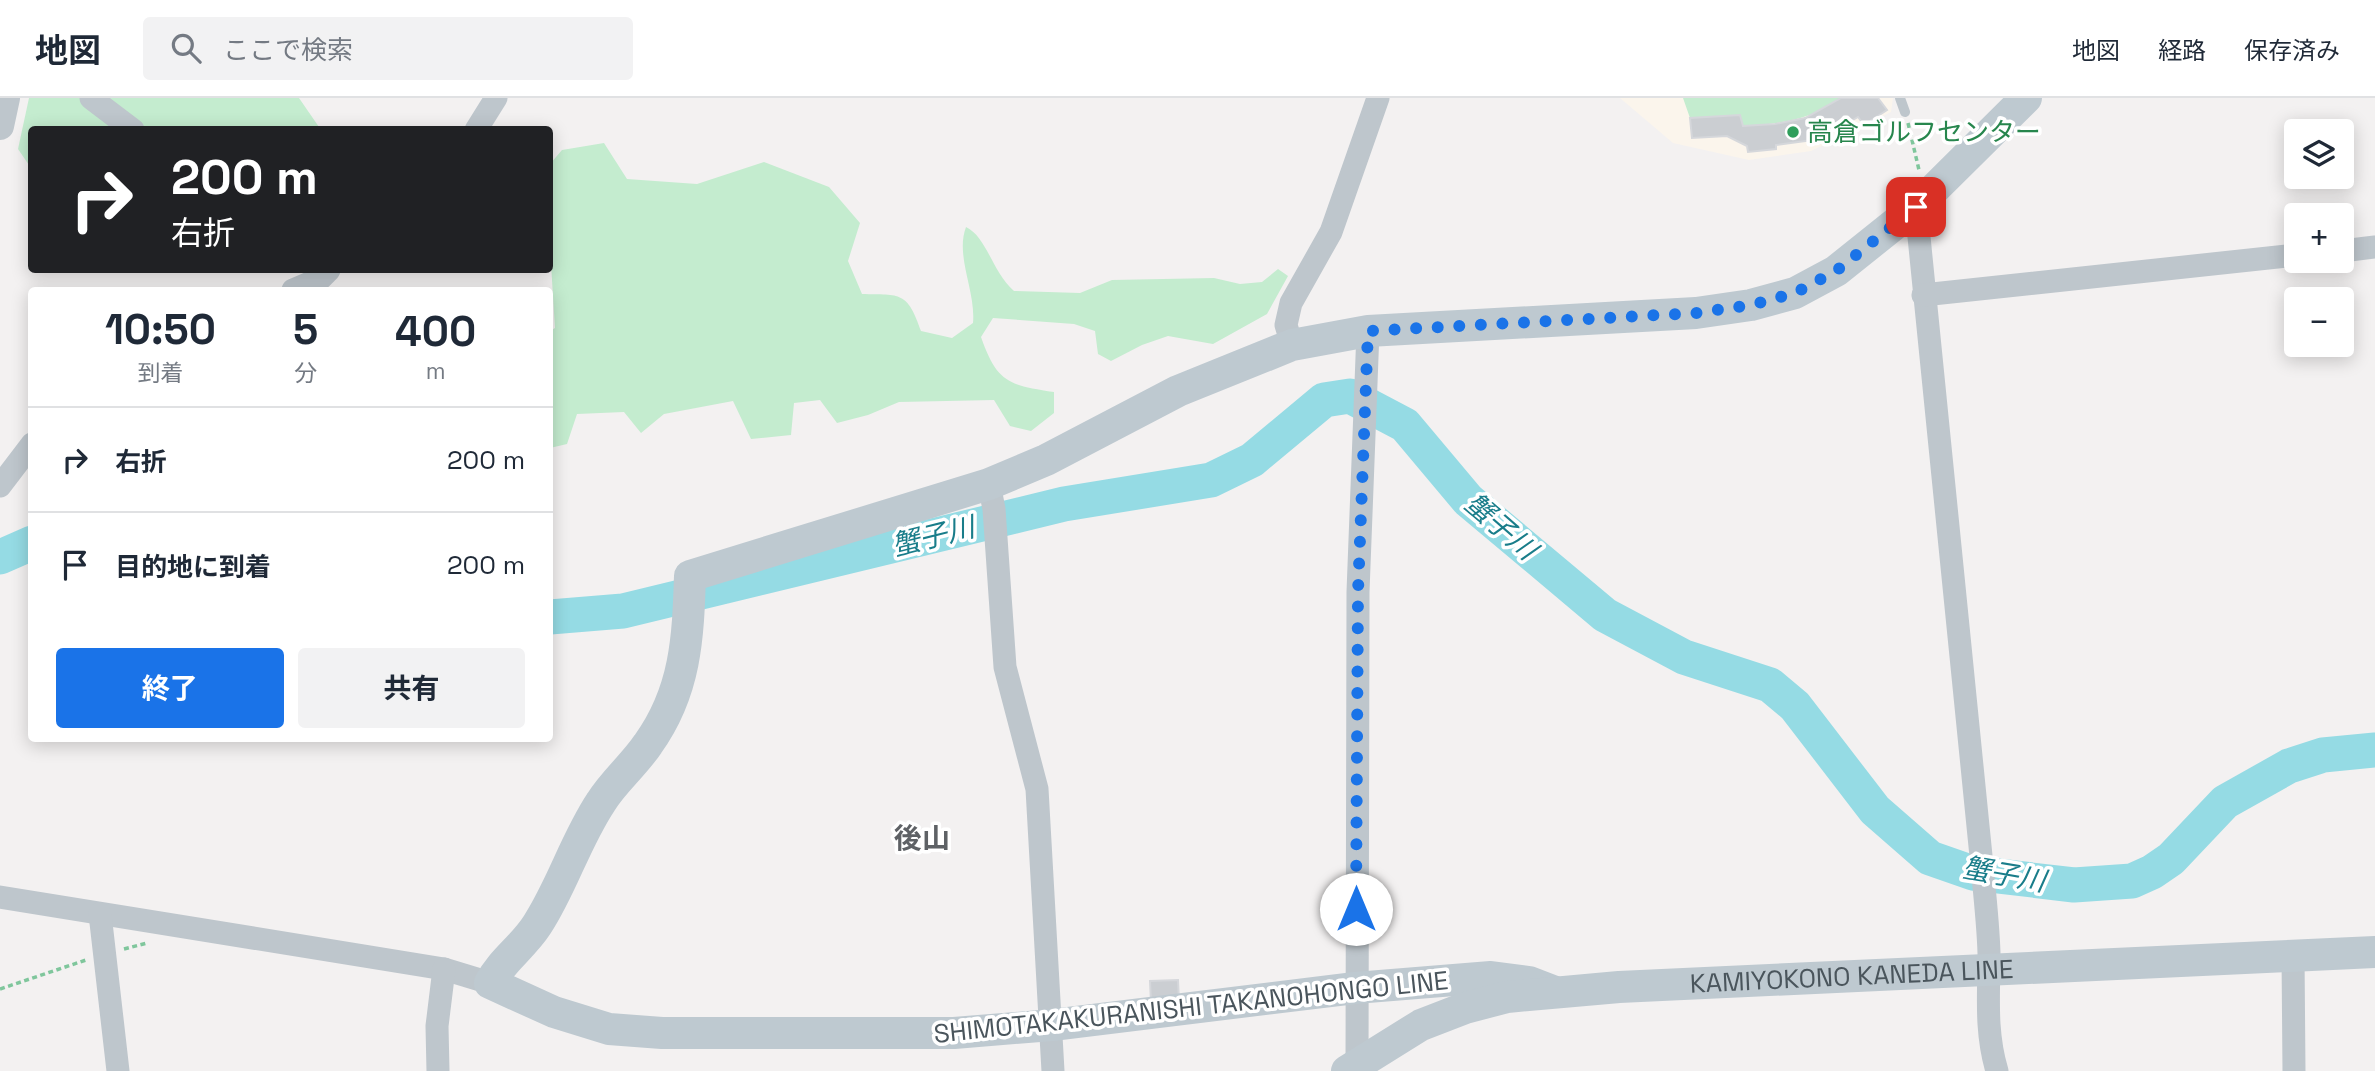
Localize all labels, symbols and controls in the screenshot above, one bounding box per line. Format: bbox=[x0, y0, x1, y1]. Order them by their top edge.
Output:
search box bbox=[143, 17, 633, 80]
icon: search bbox=[167, 29, 205, 67]
text: 地図 bbox=[35, 30, 101, 72]
text: ここで検索 bbox=[223, 33, 353, 67]
text: 地図 bbox=[2072, 35, 2120, 66]
text: 経路 bbox=[2158, 35, 2206, 66]
text: 保存済み bbox=[2244, 35, 2340, 66]
place label: 高倉ゴルフセンター bbox=[1807, 115, 2041, 149]
map controls bbox=[2284, 119, 2354, 357]
button: layers bbox=[2284, 119, 2354, 189]
marker: 高倉ゴルフセンター bbox=[1785, 124, 1801, 140]
text: 200 m bbox=[171, 146, 318, 208]
icon: right bbox=[56, 154, 147, 245]
pin bbox=[1886, 177, 1946, 237]
icon: arrive bbox=[1897, 188, 1935, 226]
button: + bbox=[2284, 203, 2354, 273]
text: 右折 bbox=[171, 213, 235, 253]
button: − bbox=[2284, 287, 2354, 357]
text: 10:50 bbox=[105, 303, 216, 356]
text: 5 bbox=[293, 303, 318, 356]
text: 400 bbox=[395, 305, 476, 358]
text: m bbox=[426, 356, 445, 386]
text: 到着 bbox=[137, 358, 183, 388]
text: 分 bbox=[294, 358, 317, 388]
icon: right bbox=[56, 441, 94, 479]
text: 200 m bbox=[447, 443, 525, 477]
text: 右折 bbox=[115, 445, 167, 479]
water label: 蟹子川 bbox=[1457, 485, 1547, 569]
water label: 蟹子川 bbox=[888, 508, 981, 564]
icon: arrive bbox=[56, 546, 94, 584]
text: 200 m bbox=[447, 548, 525, 582]
text: 目的地に到着 bbox=[115, 550, 271, 584]
button: 終了 bbox=[56, 648, 284, 728]
button: 共有 bbox=[298, 648, 525, 728]
district label: 後山 bbox=[894, 820, 950, 856]
water label: 蟹子川 bbox=[1960, 849, 2051, 900]
position arrow bbox=[1319, 872, 1393, 946]
street label: KAMIYOKONO KANEDA LINE bbox=[1689, 952, 2014, 1001]
street label: SHIMOTAKAKURANISHI TAKANOHONGO LINE bbox=[932, 963, 1450, 1051]

